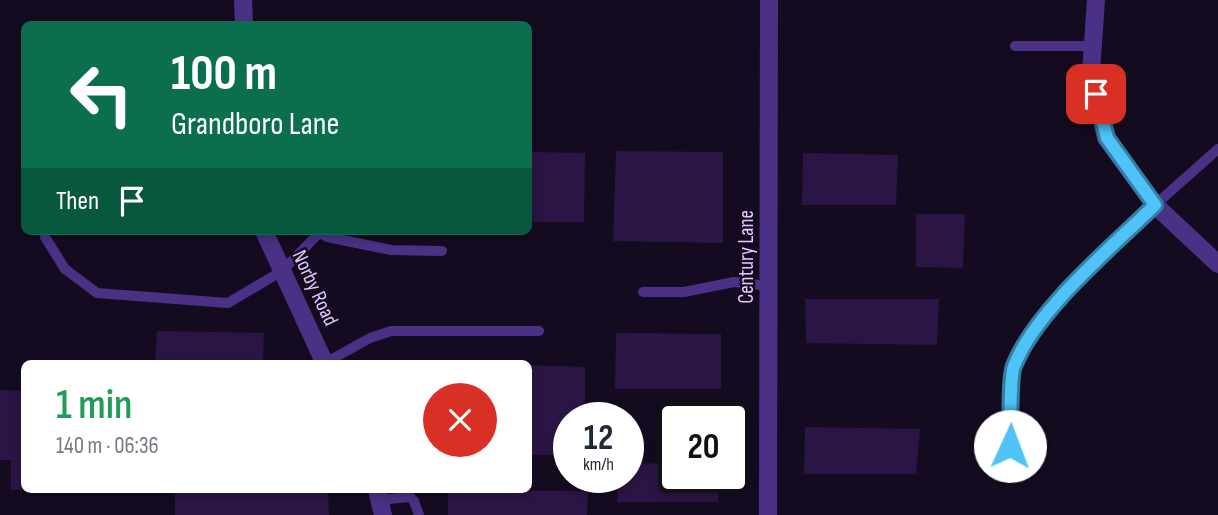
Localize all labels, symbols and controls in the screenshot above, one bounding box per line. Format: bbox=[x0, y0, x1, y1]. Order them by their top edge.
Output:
text: 100 m bbox=[171, 45, 277, 104]
icon: left bbox=[56, 49, 147, 140]
pin bbox=[1066, 64, 1126, 124]
icon: arrive bbox=[1077, 75, 1115, 113]
text: Grandboro Lane bbox=[171, 105, 339, 144]
icon: arrive bbox=[113, 182, 151, 220]
text: Then bbox=[56, 186, 99, 217]
street label: Century Lane bbox=[734, 210, 759, 304]
street label: Norby Road bbox=[287, 246, 343, 330]
text: 1 min bbox=[56, 380, 132, 431]
button: close bbox=[423, 383, 497, 457]
speed limit sign: 20 bbox=[658, 402, 749, 493]
position arrow bbox=[973, 409, 1047, 483]
text: 12 bbox=[584, 417, 613, 460]
text: 140 m · 06:36 bbox=[56, 432, 159, 460]
text: km/h bbox=[583, 454, 614, 475]

